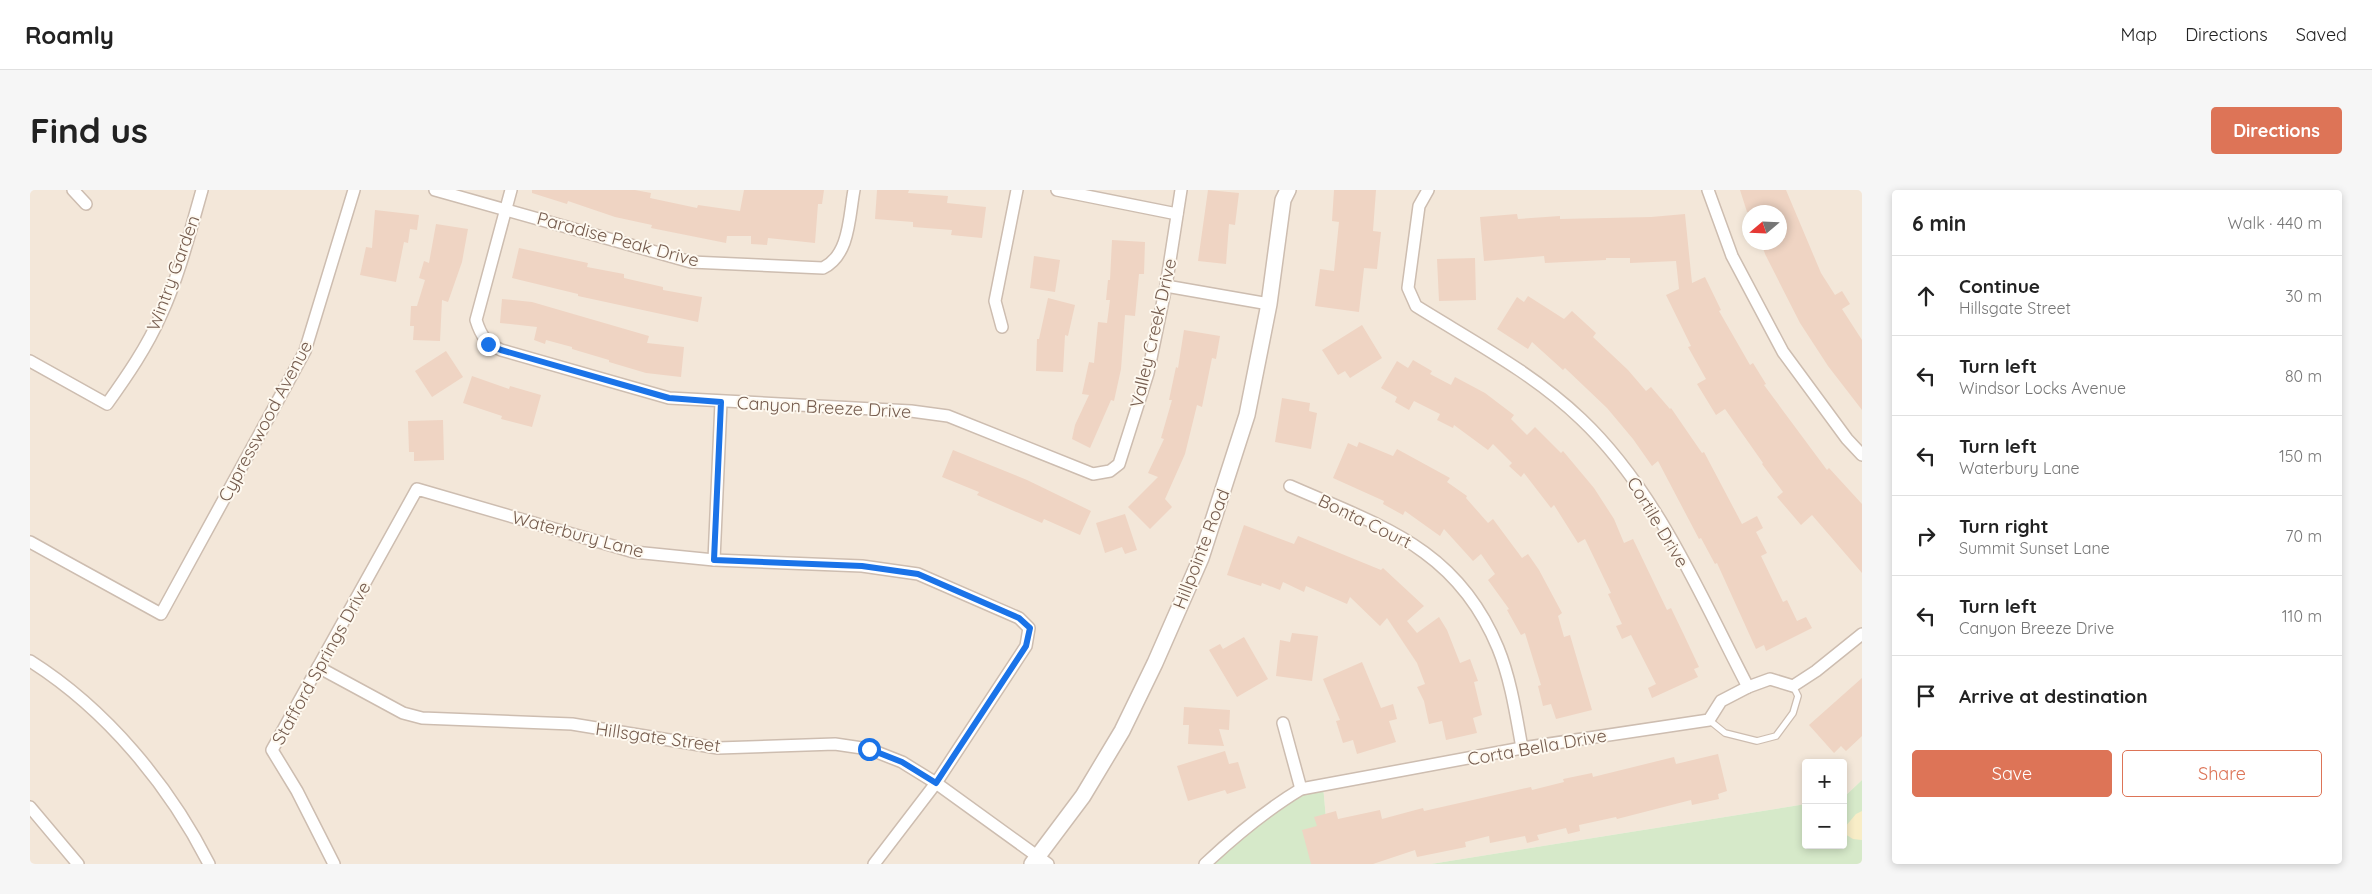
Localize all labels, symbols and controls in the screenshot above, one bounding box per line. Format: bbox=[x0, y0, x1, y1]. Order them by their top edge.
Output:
text: Roamly bbox=[25, 20, 114, 50]
text: Map bbox=[2120, 23, 2157, 46]
text: Directions bbox=[2185, 23, 2268, 46]
text: Saved bbox=[2296, 23, 2347, 46]
button: Directions bbox=[2211, 107, 2342, 154]
text: Find us bbox=[30, 108, 148, 152]
north arrow bbox=[1742, 205, 1787, 250]
street label: Paradise Peak Drive bbox=[534, 206, 702, 272]
text: 6 min bbox=[1912, 210, 1966, 236]
street label: Wintry Garden bbox=[141, 212, 205, 334]
text: Walk · 440 m bbox=[2228, 213, 2322, 233]
street label: Valley Creek Drive bbox=[1125, 256, 1181, 410]
text: Continue bbox=[1959, 274, 2040, 298]
icon: ahead bbox=[1912, 282, 1940, 310]
text: 30 m bbox=[2285, 286, 2322, 306]
text: Hillsgate Street bbox=[1959, 298, 2071, 318]
route end bbox=[477, 333, 500, 356]
street label: Cypresswood Avenue bbox=[213, 337, 317, 505]
text: Turn left bbox=[1959, 354, 2037, 378]
icon: left bbox=[1912, 362, 1940, 390]
text: 80 m bbox=[2285, 366, 2322, 386]
text: Windsor Locks Avenue bbox=[1959, 378, 2126, 398]
street label: Canyon Breeze Drive bbox=[736, 391, 912, 423]
text: Turn left bbox=[1959, 434, 2037, 458]
icon: left bbox=[1912, 442, 1940, 470]
text: 150 m bbox=[2279, 446, 2322, 466]
text: Waterbury Lane bbox=[1959, 458, 2079, 478]
street label: Cortile Drive bbox=[1622, 472, 1694, 572]
street label: Hillpointe Road bbox=[1168, 486, 1234, 612]
street label: Bonta Court bbox=[1315, 489, 1415, 553]
street label: Waterbury Lane bbox=[510, 505, 646, 563]
text: Turn right bbox=[1959, 514, 2048, 538]
icon: right bbox=[1912, 522, 1940, 550]
text: 70 m bbox=[2285, 526, 2322, 546]
text: Summit Sunset Lane bbox=[1959, 538, 2110, 558]
street label: Stafford Springs Drive bbox=[267, 577, 375, 749]
text: Turn left bbox=[1959, 594, 2037, 618]
icon: left bbox=[1912, 602, 1940, 630]
text: 110 m bbox=[2282, 606, 2322, 626]
text: Canyon Breeze Drive bbox=[1959, 618, 2114, 638]
icon: arrive bbox=[1912, 682, 1940, 710]
text: Arrive at destination bbox=[1959, 684, 2148, 708]
street label: Hillsgate Street bbox=[594, 717, 722, 757]
street label: Corta Bella Drive bbox=[1466, 723, 1608, 771]
route start bbox=[858, 738, 881, 761]
button: Save bbox=[1912, 750, 2112, 797]
button: Share bbox=[2122, 750, 2322, 797]
map controls bbox=[1802, 759, 1847, 849]
button: + bbox=[1802, 759, 1847, 804]
button: − bbox=[1802, 804, 1847, 849]

